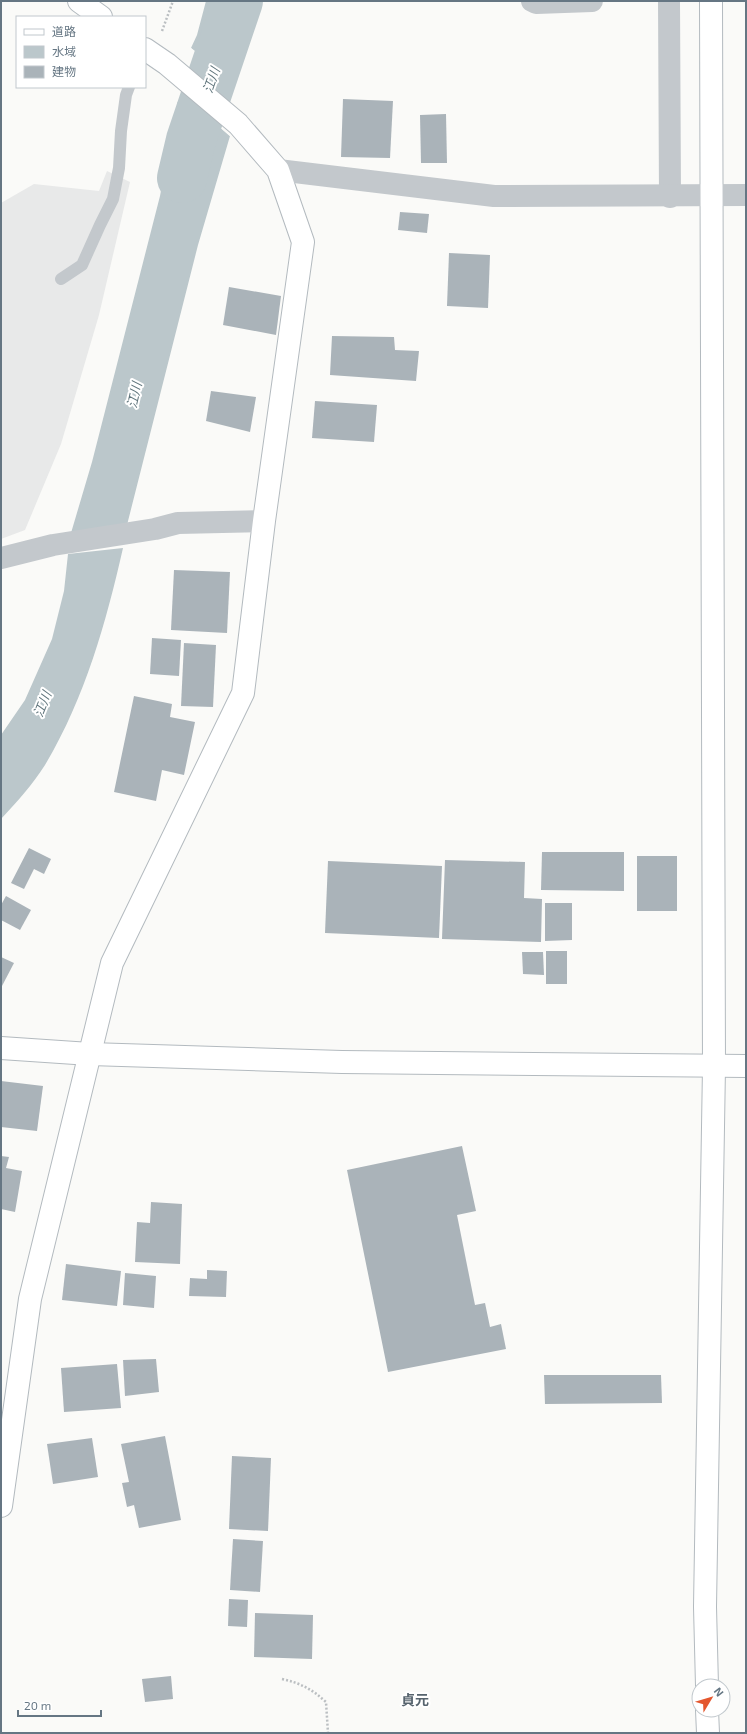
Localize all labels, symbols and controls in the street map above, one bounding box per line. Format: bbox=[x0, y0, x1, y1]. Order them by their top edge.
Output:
legend bbox=[16, 16, 146, 88]
text: 道路 bbox=[52, 24, 76, 38]
text: 水域 bbox=[52, 44, 76, 58]
water label: 江川 bbox=[199, 63, 223, 95]
text: 建物 bbox=[52, 64, 76, 78]
water label: 江川 bbox=[123, 379, 145, 409]
water label: 江川 bbox=[30, 687, 55, 719]
north arrow bbox=[691, 1678, 731, 1718]
text: N bbox=[712, 1684, 727, 1699]
district label: 貞元 bbox=[401, 1691, 429, 1708]
scale bar bbox=[18, 1692, 101, 1718]
text: 20 m bbox=[24, 1698, 51, 1712]

